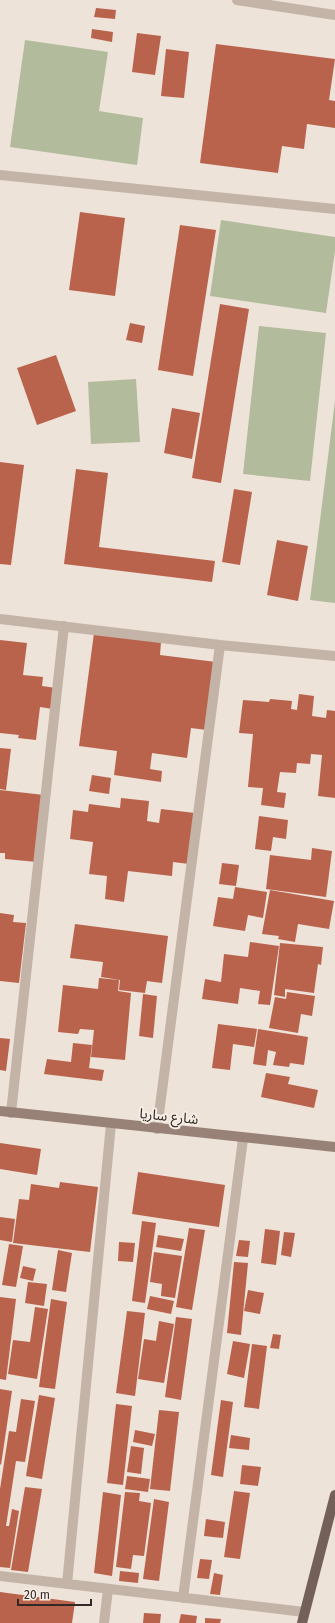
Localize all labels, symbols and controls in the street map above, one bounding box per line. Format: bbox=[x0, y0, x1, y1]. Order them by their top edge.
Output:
street label: شارع ساريا bbox=[138, 1105, 199, 1130]
scale bar bbox=[18, 1581, 91, 1607]
text: 20 m bbox=[24, 1588, 50, 1602]

